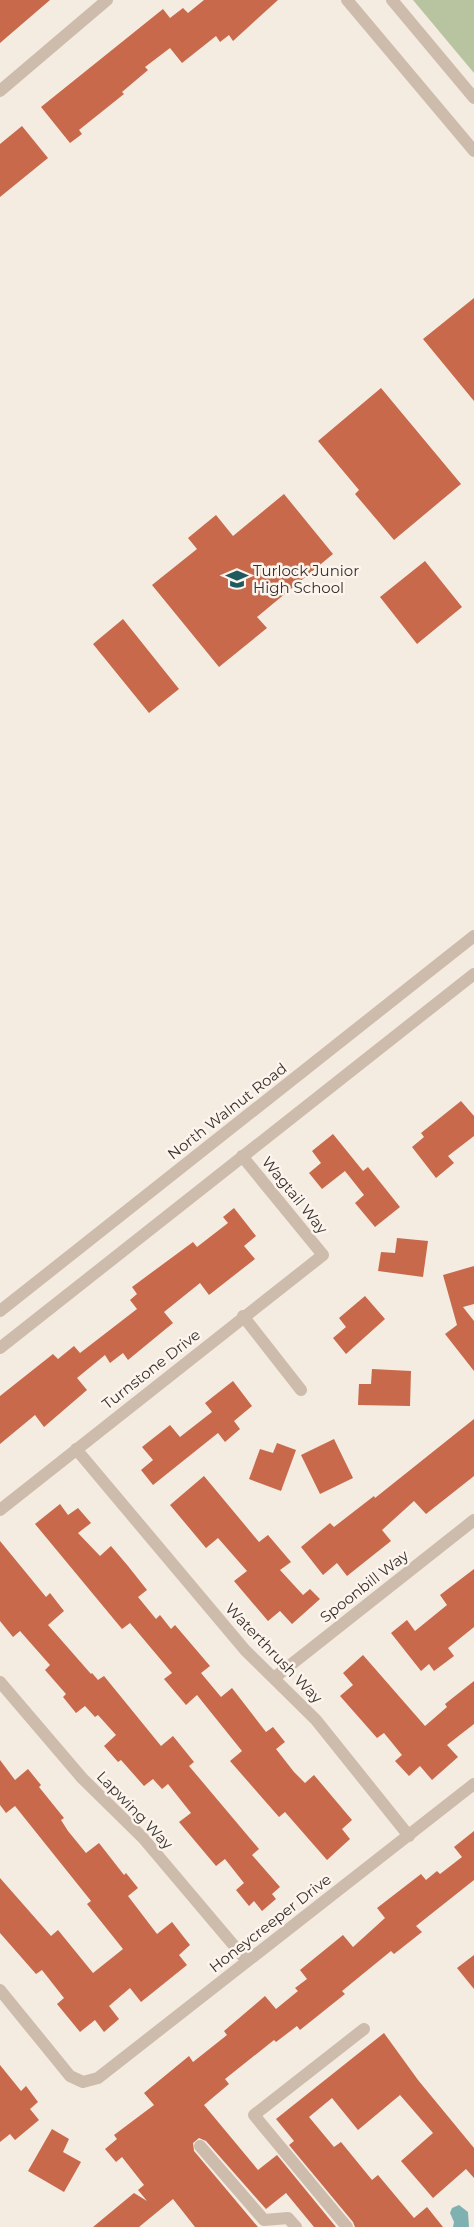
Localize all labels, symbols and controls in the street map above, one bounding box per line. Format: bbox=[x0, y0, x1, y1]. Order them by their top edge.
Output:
place label: Turlock Junior High School bbox=[253, 561, 359, 597]
school or university icon: Turlock Junior High School bbox=[224, 566, 250, 592]
street label: North Walnut Road bbox=[164, 1059, 290, 1163]
street label: Wagtail Way bbox=[258, 1152, 333, 1238]
street label: Turnstone Drive bbox=[98, 1325, 204, 1413]
street label: Spoonbill Way bbox=[316, 1545, 413, 1626]
street label: Waterthrush Way bbox=[221, 1599, 327, 1708]
street label: Lapwing Way bbox=[93, 1767, 178, 1854]
street label: Honeycreeper Drive bbox=[205, 1870, 335, 1976]

